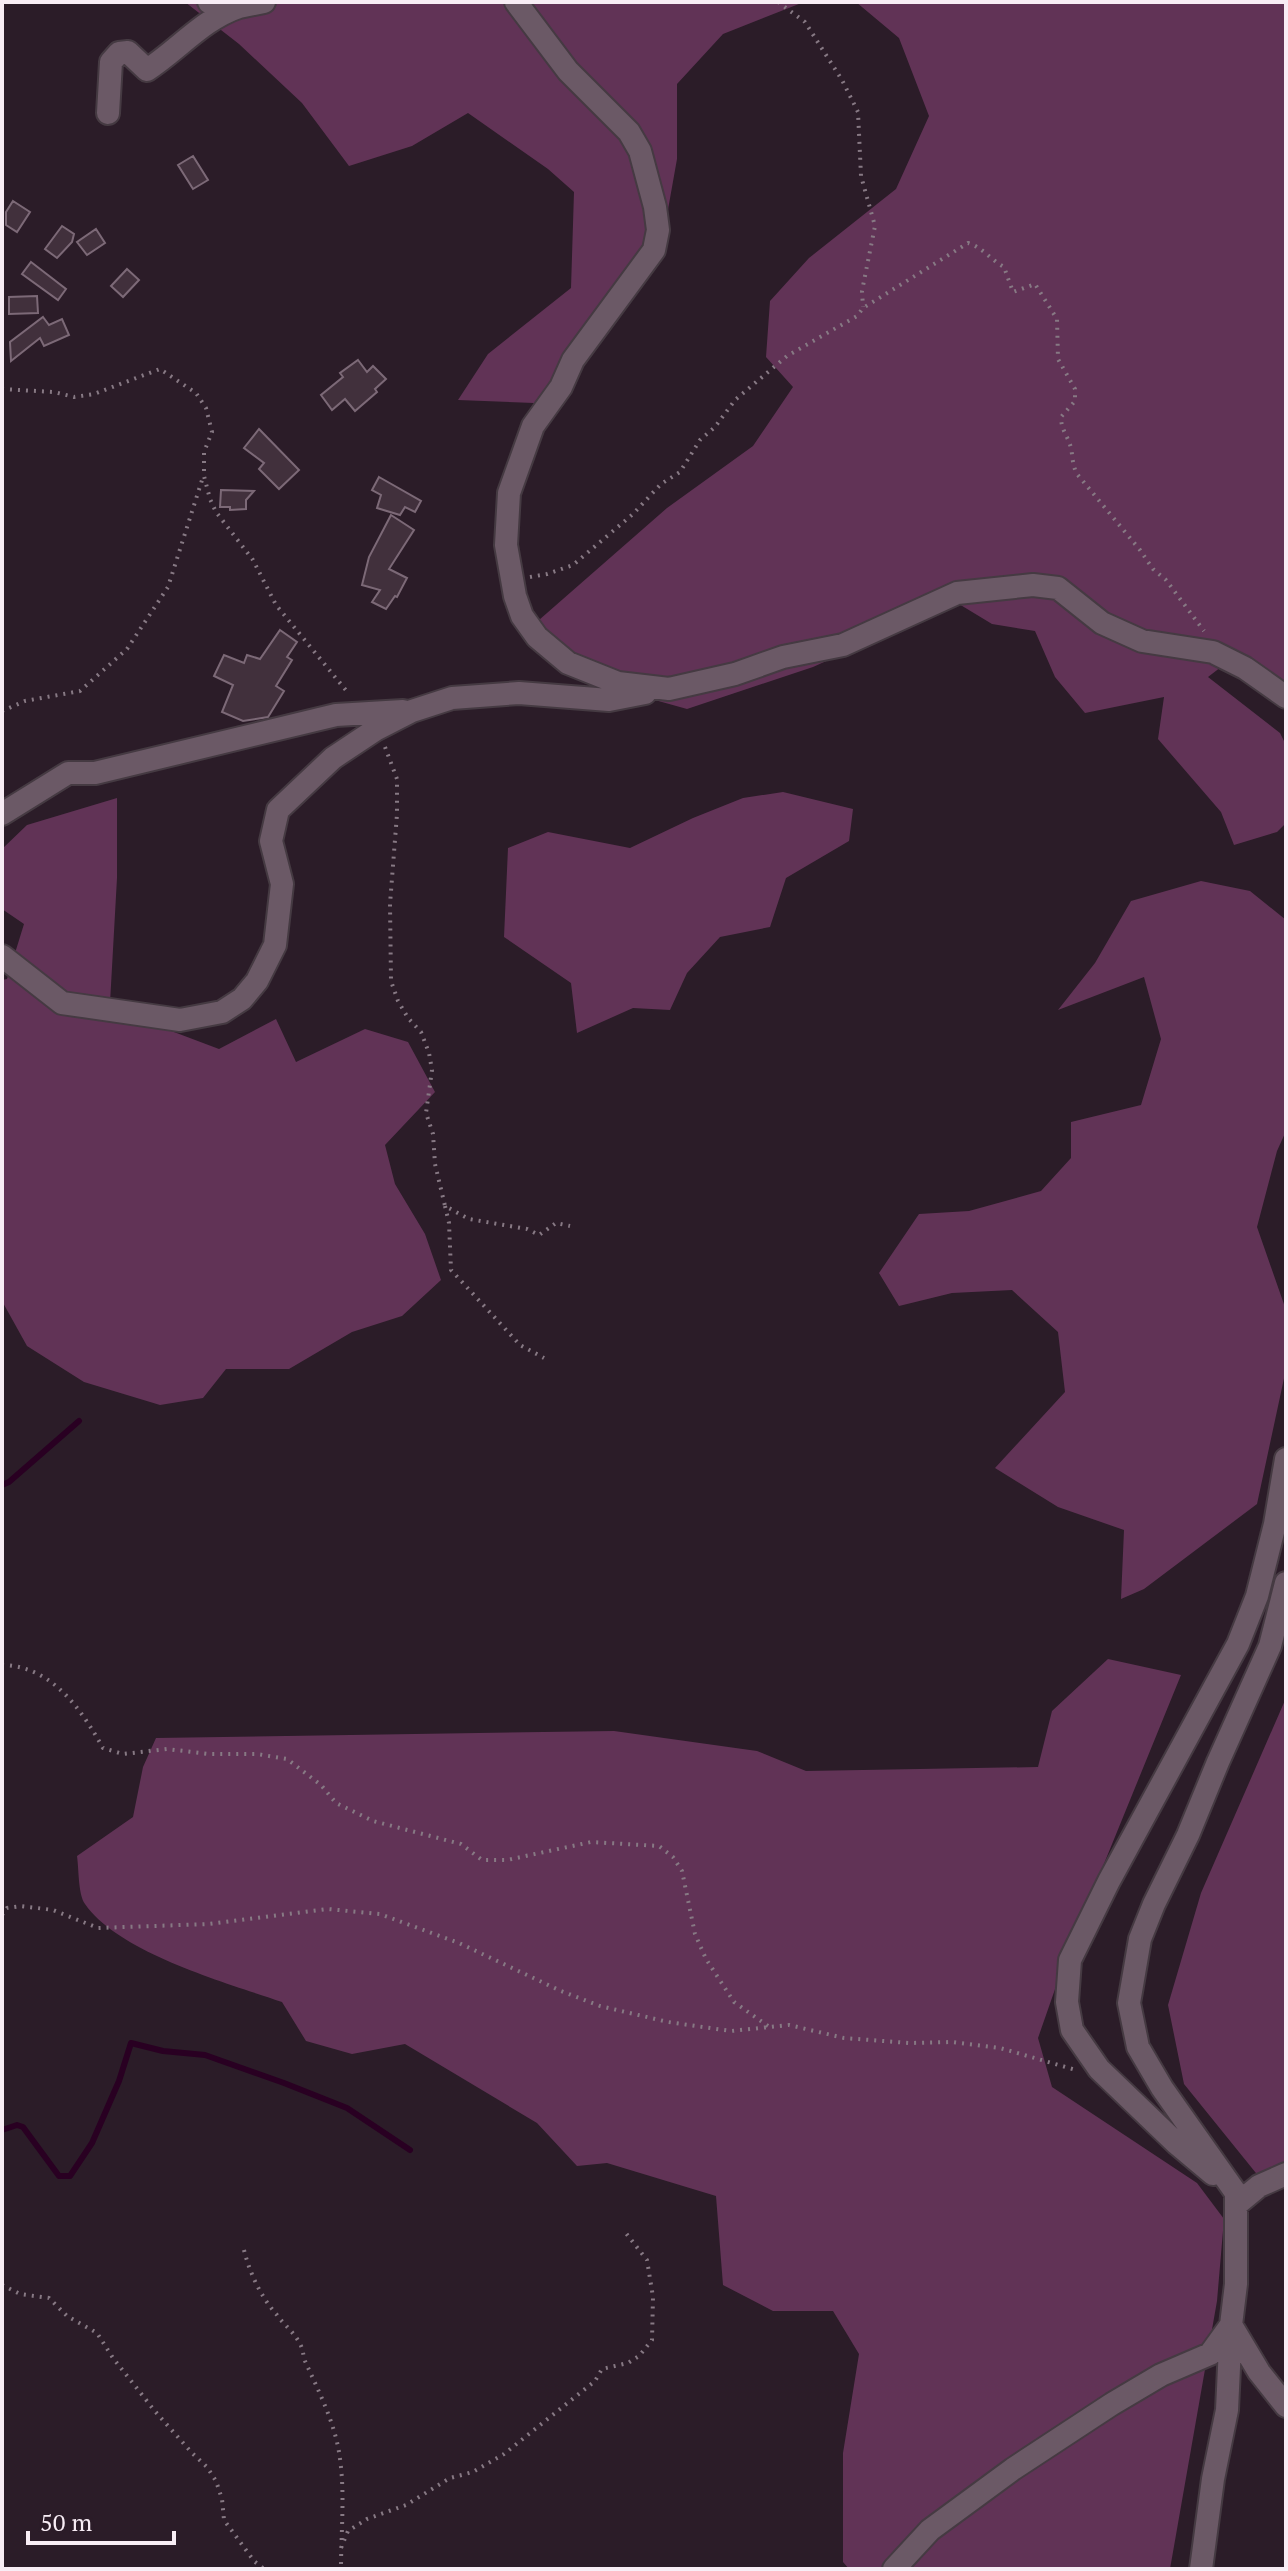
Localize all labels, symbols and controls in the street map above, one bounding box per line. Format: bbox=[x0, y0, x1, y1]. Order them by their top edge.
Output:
scale bar bbox=[28, 2495, 174, 2545]
text: 50 m bbox=[40, 2506, 92, 2538]

